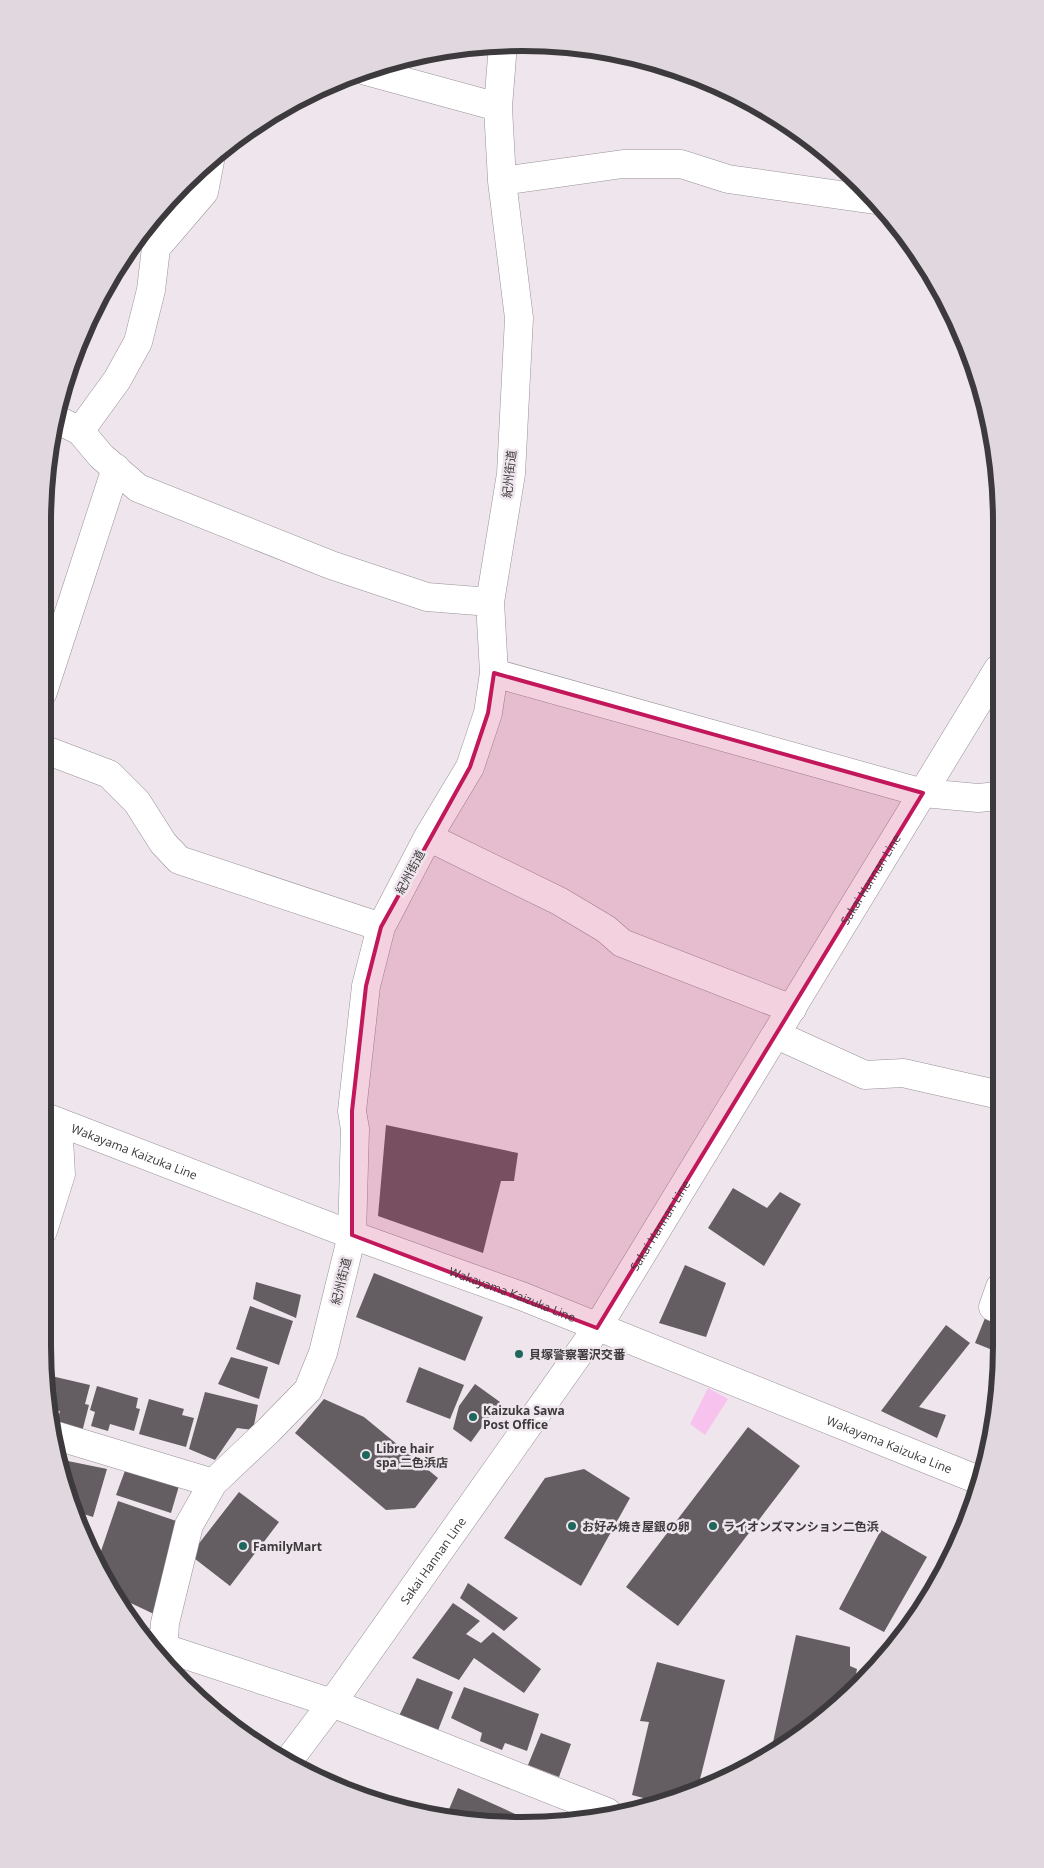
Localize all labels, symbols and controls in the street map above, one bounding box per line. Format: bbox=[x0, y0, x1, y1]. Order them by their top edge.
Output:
street label: 紀州街道 bbox=[498, 449, 520, 499]
street label: Sakai Hannan Line bbox=[836, 830, 904, 928]
street label: 紀州街道 bbox=[391, 847, 429, 897]
street label: Wakayama Kaizuka Line bbox=[69, 1119, 200, 1183]
street label: Sakai Hannan Line bbox=[626, 1176, 694, 1274]
street label: 紀州街道 bbox=[327, 1256, 355, 1306]
street label: Wakayama Kaizuka Line bbox=[447, 1262, 578, 1326]
place label: 貝塚警察署沢交番 bbox=[529, 1346, 626, 1363]
marker: 貝塚警察署沢交番 bbox=[513, 1348, 525, 1360]
place label: Kaizuka Sawa Post Office bbox=[483, 1402, 565, 1433]
marker: Kaizuka Sawa Post Office bbox=[467, 1411, 479, 1423]
street label: Wakayama Kaizuka Line bbox=[824, 1411, 955, 1477]
place label: Libre hair spa 二色浜店 bbox=[376, 1440, 448, 1471]
marker: Libre hair spa 二色浜店 bbox=[360, 1449, 372, 1461]
street label: Sakai Hannan Line bbox=[396, 1513, 470, 1607]
place label: お好み焼き屋銀の卵 bbox=[582, 1518, 690, 1535]
place label: ライオンズマンション二色浜 bbox=[723, 1518, 879, 1535]
marker: お好み焼き屋銀の卵 bbox=[566, 1520, 578, 1532]
marker: ライオンズマンション二色浜 bbox=[707, 1520, 719, 1532]
place label: FamilyMart bbox=[253, 1538, 322, 1555]
marker: FamilyMart bbox=[237, 1540, 249, 1552]

